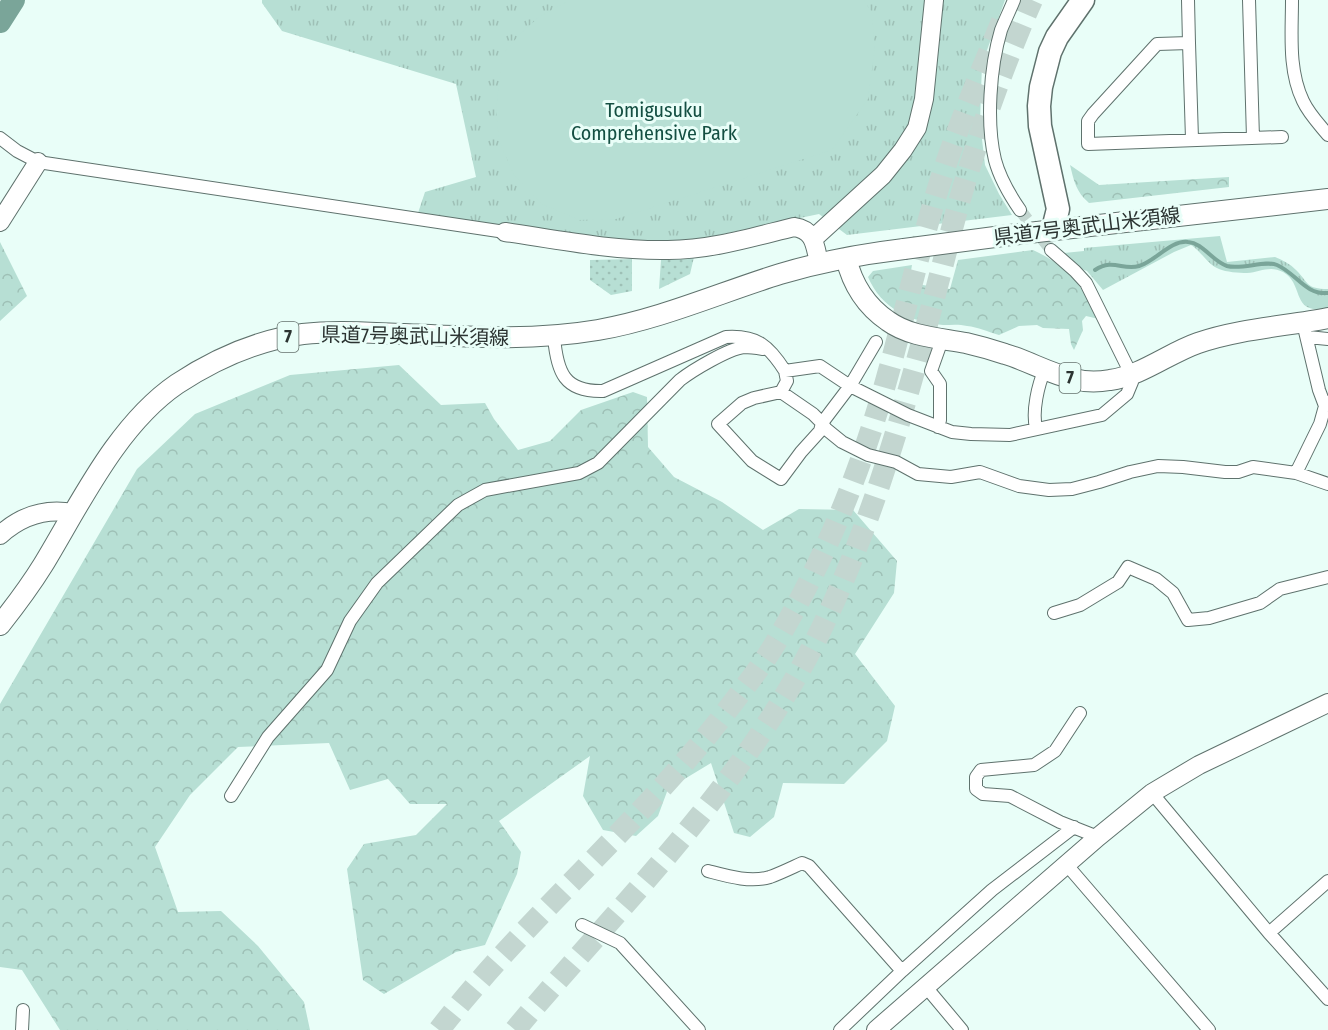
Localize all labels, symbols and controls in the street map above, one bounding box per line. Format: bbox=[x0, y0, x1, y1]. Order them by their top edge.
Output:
park label: Tomigusuku Comprehensive Park bbox=[571, 98, 738, 145]
street label: 県道7号奥武山米須線 bbox=[992, 203, 1182, 249]
road number: 7 bbox=[278, 322, 298, 352]
street label: 県道7号奥武山米須線 bbox=[321, 322, 509, 350]
road number: 7 bbox=[1060, 363, 1080, 393]

